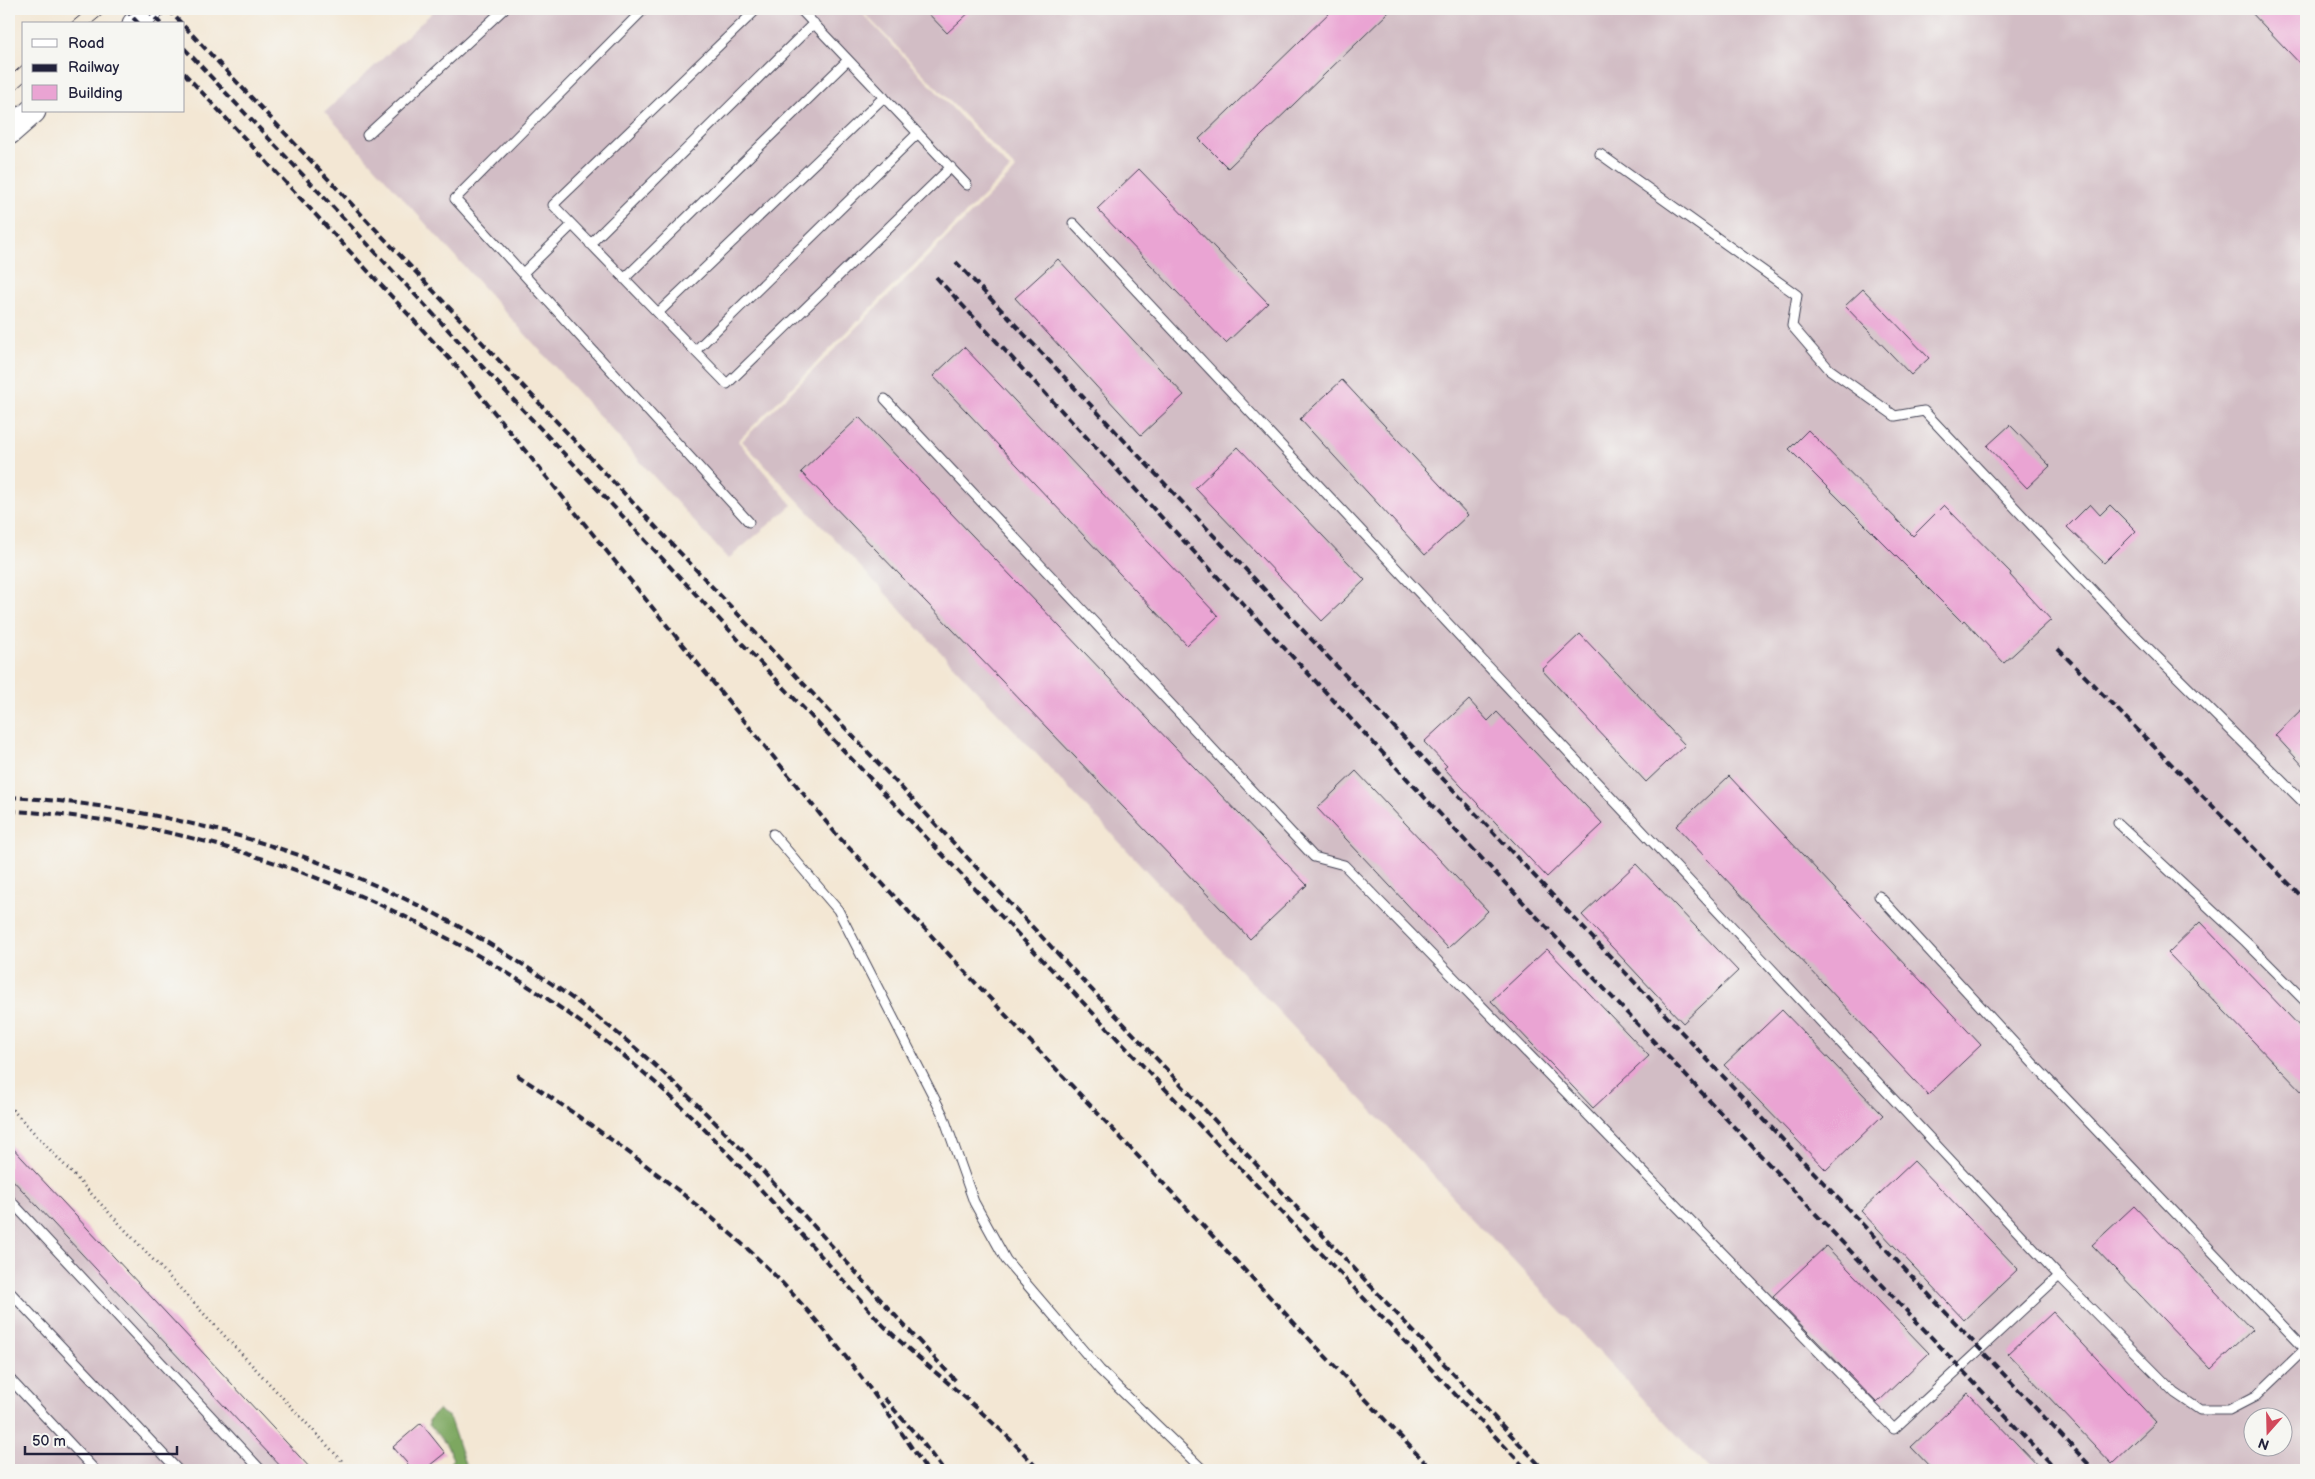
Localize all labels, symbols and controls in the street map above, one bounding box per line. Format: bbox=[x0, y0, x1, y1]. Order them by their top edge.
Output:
legend bbox=[22, 22, 185, 112]
text: Road bbox=[68, 34, 104, 53]
text: Railway bbox=[68, 58, 119, 77]
text: Building bbox=[68, 84, 123, 103]
north arrow bbox=[2242, 1406, 2292, 1456]
scale bar bbox=[25, 1424, 178, 1456]
text: 50 m bbox=[32, 1432, 66, 1451]
text: N bbox=[2256, 1434, 2272, 1454]

